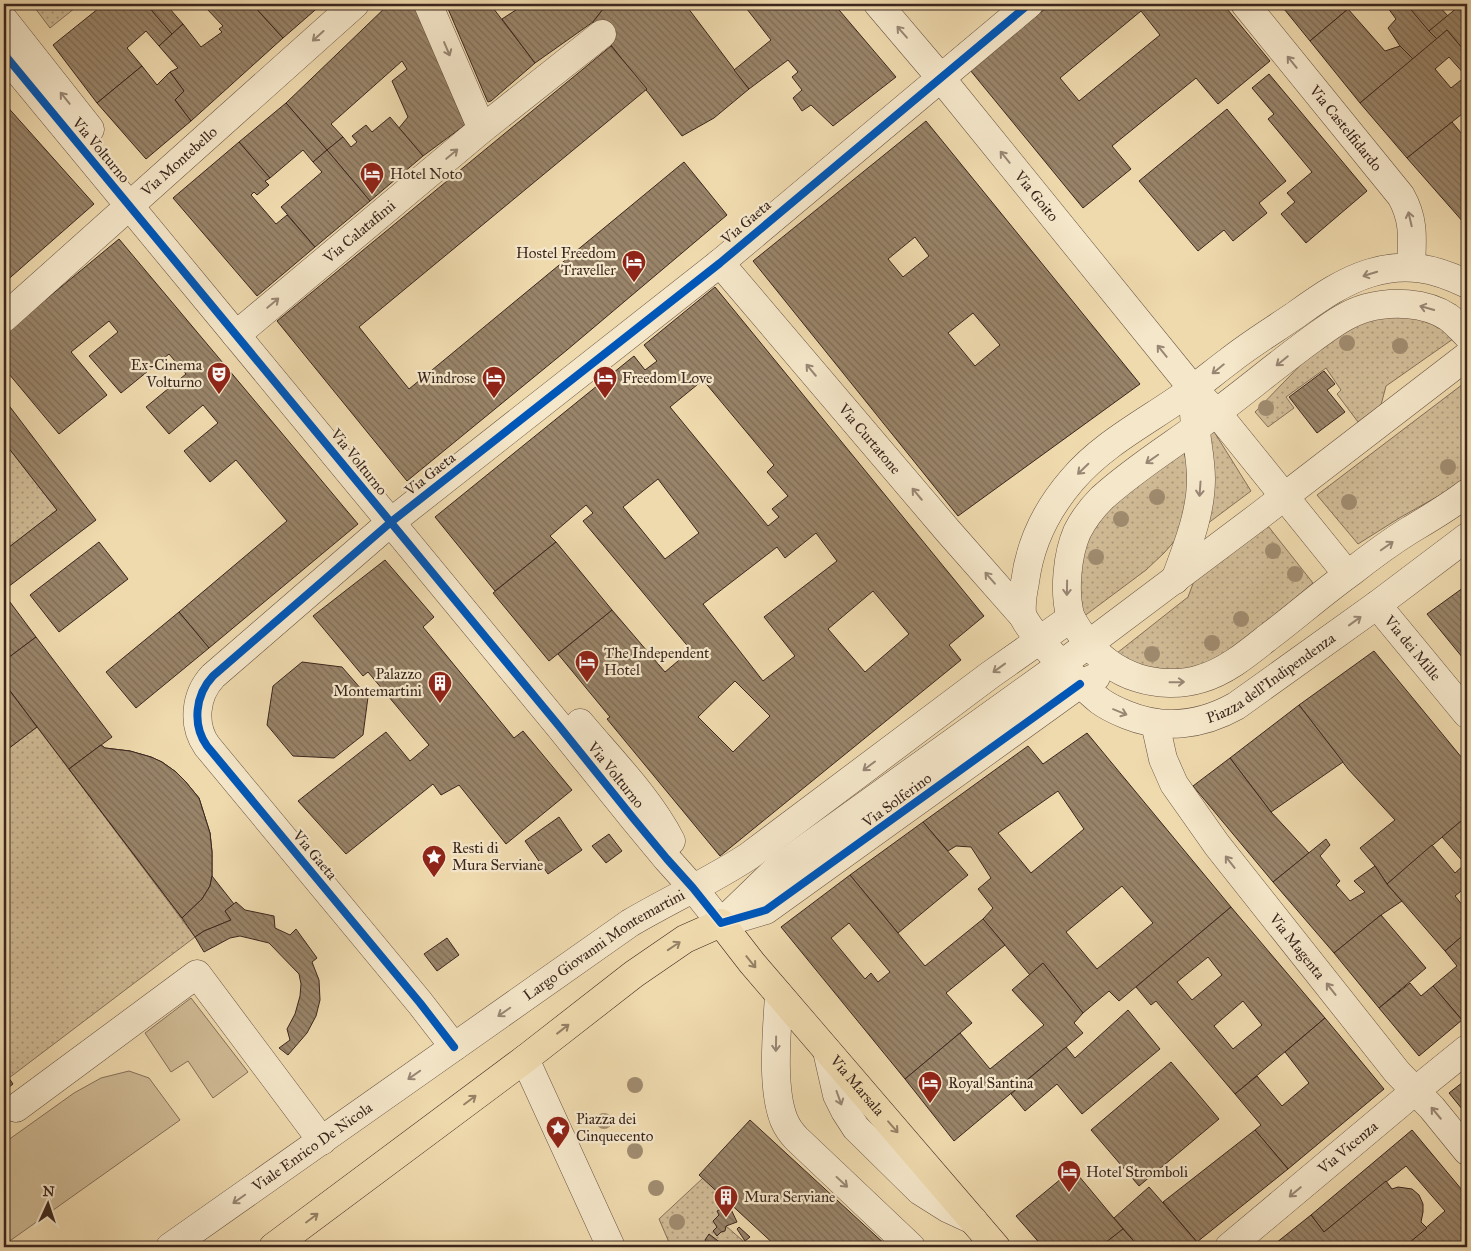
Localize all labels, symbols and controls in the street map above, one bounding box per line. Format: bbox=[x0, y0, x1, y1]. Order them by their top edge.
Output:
one-way arrow bbox=[896, 25, 907, 38]
one-way arrow bbox=[312, 30, 325, 42]
one-way arrow bbox=[443, 41, 452, 56]
one-way arrow bbox=[1286, 55, 1298, 68]
street label: Via Castelfidardo bbox=[1305, 81, 1386, 175]
one-way arrow bbox=[60, 91, 71, 104]
street label: Via Volturno bbox=[68, 113, 134, 187]
street label: Via Montebello bbox=[137, 122, 221, 201]
one-way arrow bbox=[445, 149, 458, 160]
one-way arrow bbox=[999, 151, 1010, 164]
hotel icon: Hotel Noto bbox=[359, 161, 385, 195]
place label: Hotel Noto bbox=[390, 165, 463, 183]
street label: Via Goito bbox=[1010, 166, 1063, 225]
street label: Via Calatafimi bbox=[319, 196, 399, 267]
street label: Via Gaeta bbox=[717, 196, 775, 249]
one-way arrow bbox=[1405, 211, 1414, 227]
place label: Hostel Freedom Traveller bbox=[516, 244, 616, 279]
hotel icon: Hostel Freedom Traveller bbox=[621, 249, 647, 283]
one-way arrow bbox=[1362, 269, 1378, 279]
one-way arrow bbox=[266, 297, 279, 308]
one-way arrow bbox=[1420, 303, 1436, 313]
one-way arrow bbox=[1157, 345, 1168, 358]
place label: Ex-Cinema Volturno bbox=[131, 356, 203, 391]
one-way arrow bbox=[1276, 356, 1289, 367]
theatre icon: Ex-Cinema Volturno bbox=[206, 361, 232, 395]
one-way arrow bbox=[806, 364, 817, 377]
one-way arrow bbox=[1211, 364, 1225, 374]
hotel icon: Windrose bbox=[481, 365, 507, 399]
hotel icon: Freedom Love bbox=[592, 365, 618, 399]
place label: Windrose bbox=[417, 369, 476, 387]
place label: Freedom Love bbox=[622, 369, 712, 387]
street label: Via Curtatone bbox=[834, 399, 905, 478]
street label: Via Volturno bbox=[326, 425, 391, 499]
street label: Via Gaeta bbox=[400, 448, 459, 500]
one-way arrow bbox=[1145, 454, 1159, 464]
one-way arrow bbox=[1077, 463, 1090, 475]
one-way arrow bbox=[1195, 481, 1205, 497]
one-way arrow bbox=[911, 488, 922, 501]
one-way arrow bbox=[1380, 541, 1394, 551]
one-way arrow bbox=[984, 572, 996, 585]
one-way arrow bbox=[1063, 579, 1072, 595]
street label: Via dei Mille bbox=[1380, 611, 1445, 684]
one-way arrow bbox=[1348, 616, 1362, 626]
street label: Piazza dell'Indipendenza bbox=[1204, 629, 1339, 727]
place label: The Independent Hotel bbox=[604, 644, 710, 679]
hotel icon: The Independent Hotel bbox=[574, 649, 600, 683]
one-way arrow bbox=[992, 663, 1006, 673]
place label: Palazzo Montemartini bbox=[333, 665, 422, 700]
building icon: Palazzo Montemartini bbox=[427, 670, 453, 704]
one-way arrow bbox=[1168, 677, 1185, 687]
one-way arrow bbox=[1112, 708, 1127, 717]
street label: Via Volturno bbox=[583, 738, 648, 812]
one-way arrow bbox=[863, 760, 876, 771]
street label: Via Solferino bbox=[858, 769, 935, 832]
street label: Via Gaeta bbox=[288, 826, 341, 884]
place label: Resti di Mura Serviane bbox=[452, 839, 543, 874]
place icon: Resti di Mura Serviane bbox=[421, 844, 447, 878]
one-way arrow bbox=[1225, 856, 1236, 869]
street label: Largo Giovanni Montemartini bbox=[520, 886, 688, 1004]
street label: Via Magenta bbox=[1265, 909, 1329, 983]
one-way arrow bbox=[667, 941, 681, 951]
one-way arrow bbox=[745, 955, 756, 968]
one-way arrow bbox=[1326, 983, 1337, 996]
one-way arrow bbox=[497, 1007, 511, 1017]
one-way arrow bbox=[556, 1024, 570, 1034]
one-way arrow bbox=[772, 1036, 781, 1052]
street label: Via Marsala bbox=[826, 1051, 889, 1120]
one-way arrow bbox=[407, 1070, 421, 1080]
hotel icon: Royal Santina bbox=[917, 1070, 943, 1104]
place label: Royal Santina bbox=[948, 1074, 1034, 1092]
one-way arrow bbox=[835, 1090, 844, 1105]
one-way arrow bbox=[463, 1095, 477, 1105]
street label: Viale Enrico De Nicola bbox=[248, 1098, 376, 1196]
one-way arrow bbox=[1431, 1107, 1442, 1120]
place label: Piazza dei Cinquecento bbox=[576, 1110, 654, 1146]
place icon: Piazza dei Cinquecento bbox=[545, 1115, 571, 1149]
street label: Via Vicenza bbox=[1313, 1117, 1382, 1178]
one-way arrow bbox=[887, 1121, 899, 1134]
hotel icon: Hotel Stromboli bbox=[1056, 1159, 1082, 1193]
place label: Hotel Stromboli bbox=[1086, 1163, 1188, 1181]
one-way arrow bbox=[836, 1176, 849, 1188]
north arrow bbox=[22, 1178, 72, 1228]
text: N bbox=[42, 1183, 55, 1200]
building icon: Mura Serviane bbox=[713, 1184, 739, 1218]
one-way arrow bbox=[1289, 1186, 1302, 1197]
place label: Mura Serviane bbox=[744, 1188, 835, 1206]
one-way arrow bbox=[232, 1194, 246, 1204]
one-way arrow bbox=[305, 1213, 319, 1223]

